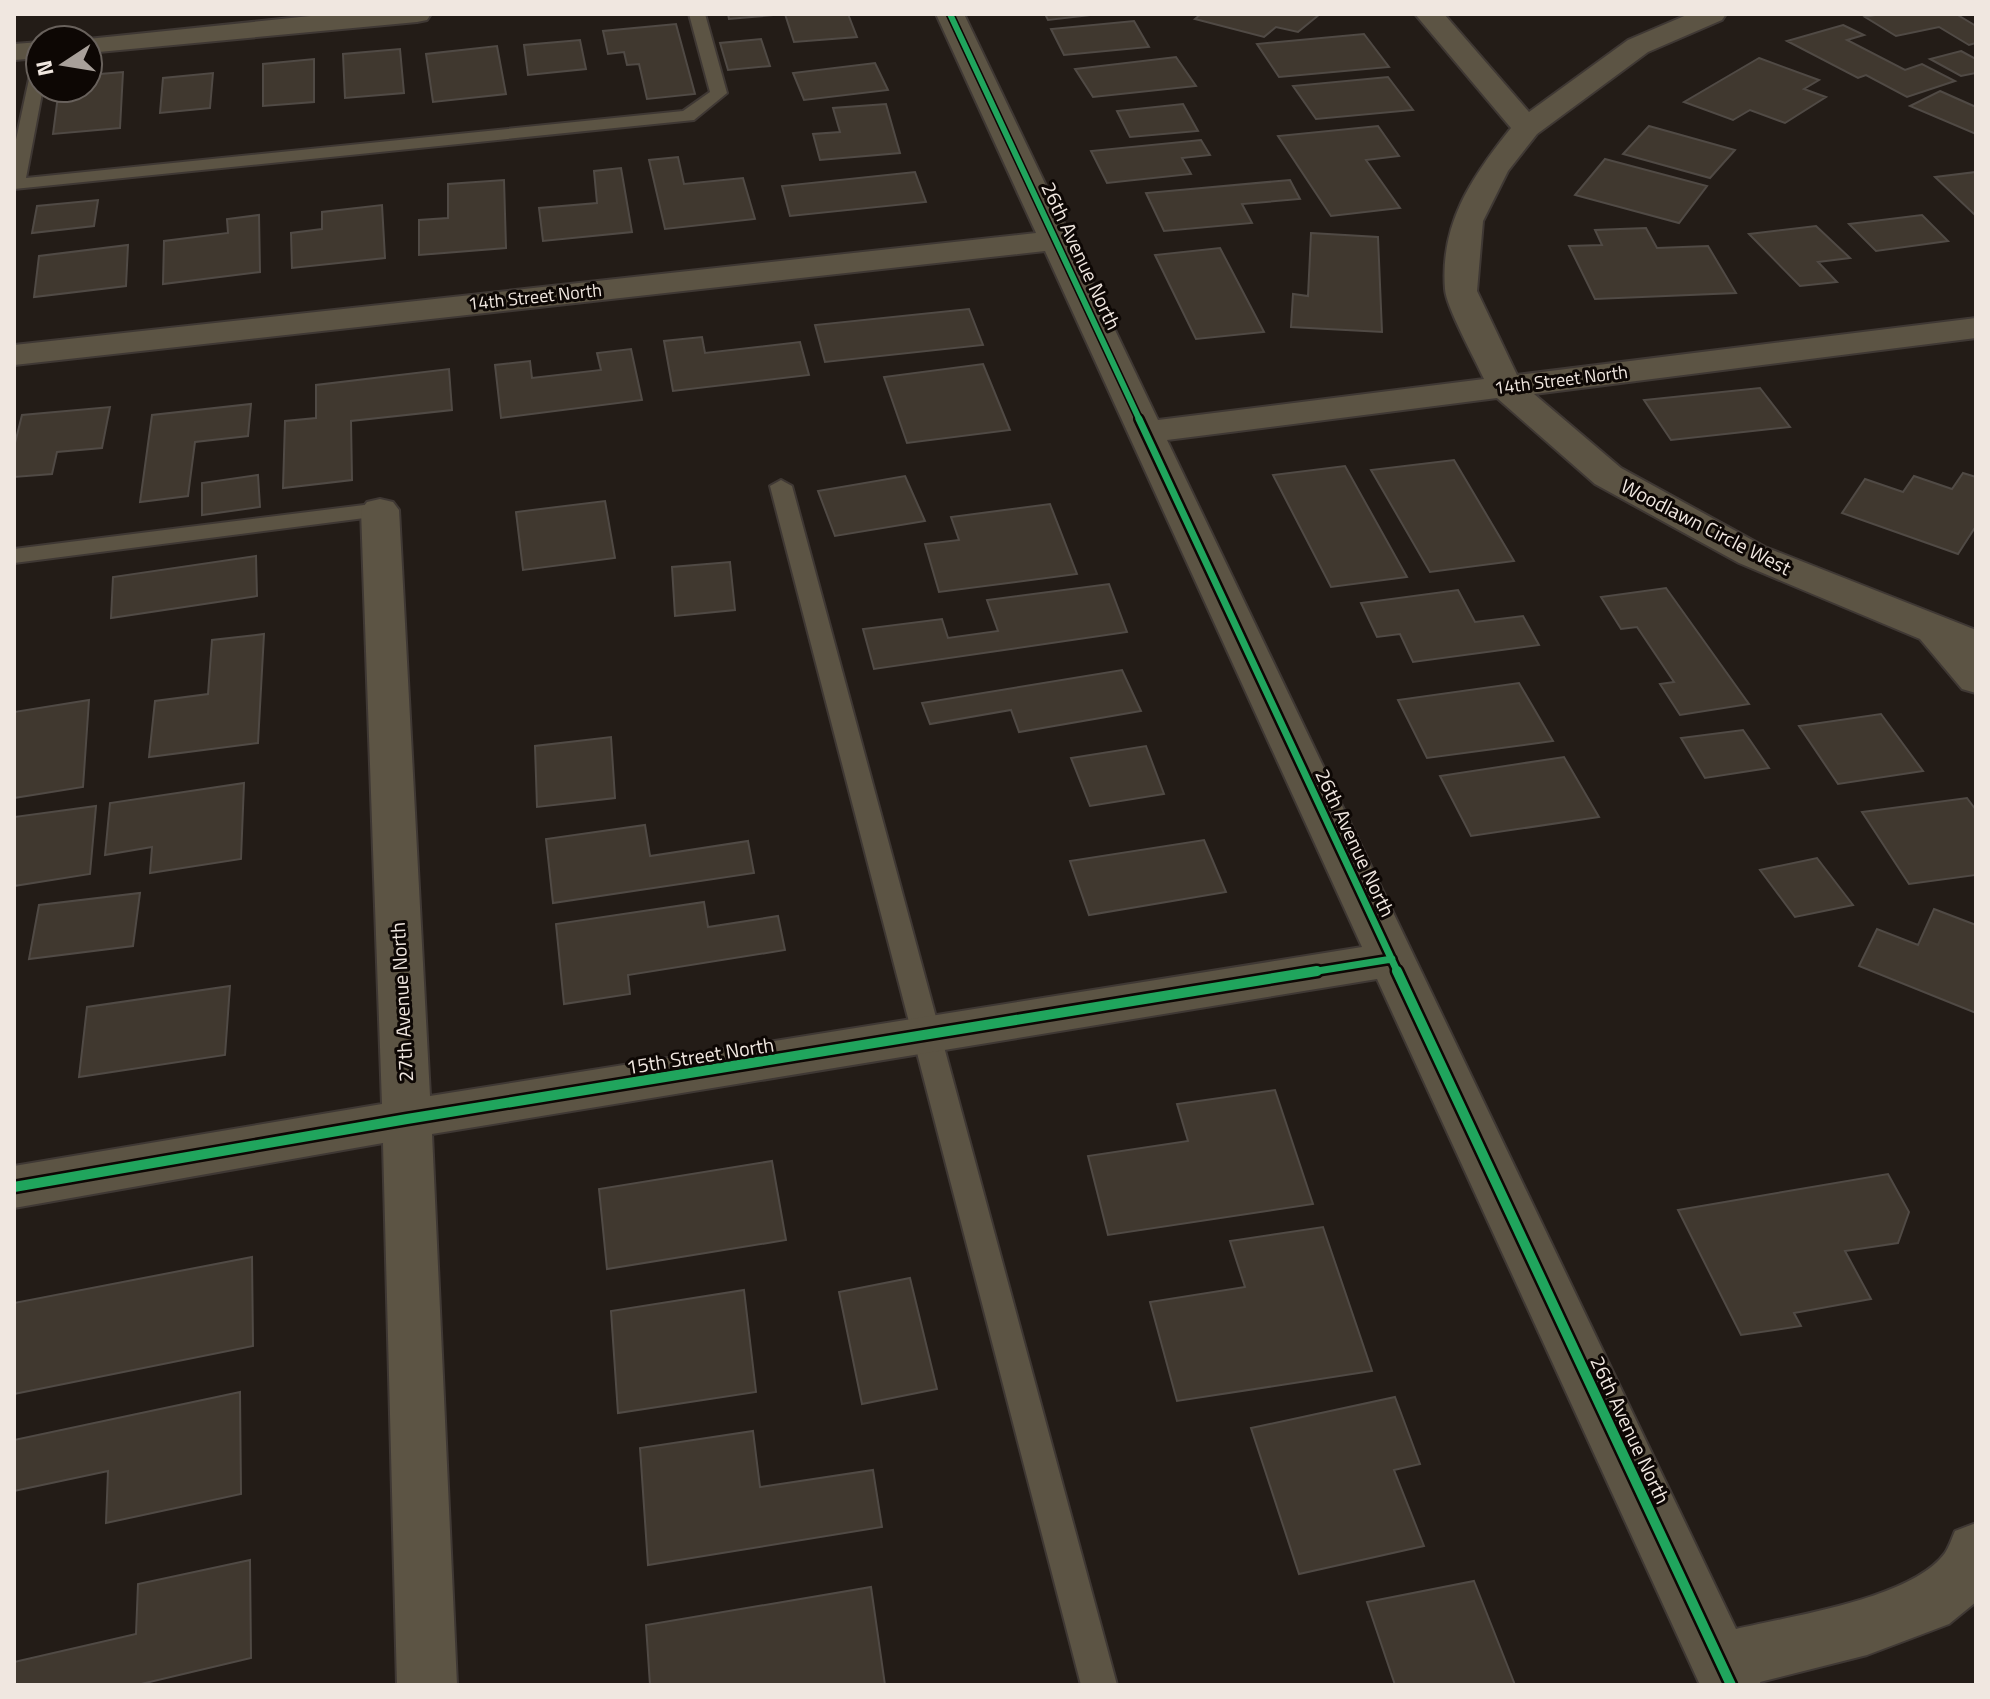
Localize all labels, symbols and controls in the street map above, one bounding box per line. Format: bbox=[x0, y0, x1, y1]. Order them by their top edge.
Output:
north arrow bbox=[24, 24, 104, 104]
text: N bbox=[26, 57, 63, 79]
street label: 26th Avenue North bbox=[1034, 177, 1129, 335]
street label: 14th Street North bbox=[467, 276, 603, 317]
street label: 14th Street North bbox=[1493, 358, 1629, 401]
street label: Woodlawn Circle West bbox=[1616, 470, 1797, 583]
street label: 26th Avenue North bbox=[1308, 764, 1403, 922]
street label: 27th Avenue North bbox=[382, 921, 421, 1083]
street label: 15th Street North bbox=[624, 1029, 776, 1082]
street label: 26th Avenue North bbox=[1583, 1351, 1678, 1509]

